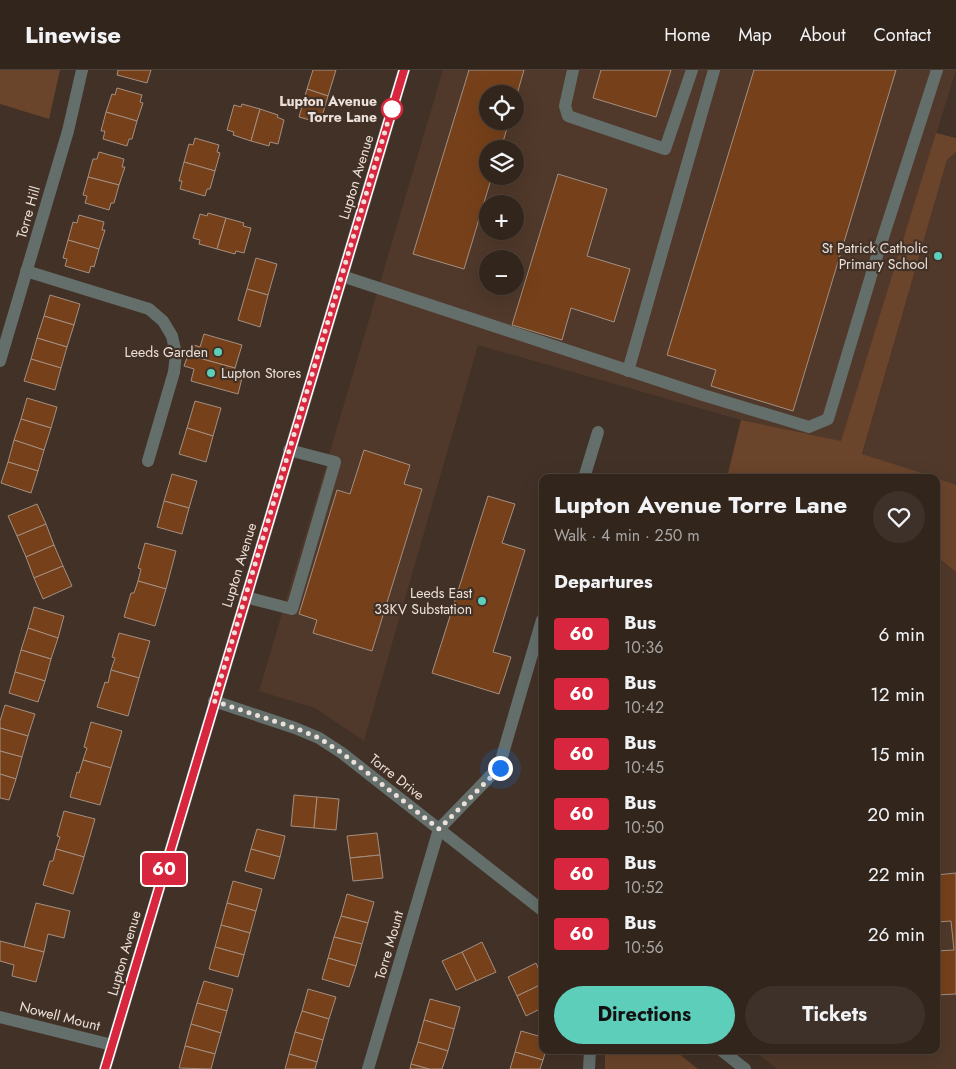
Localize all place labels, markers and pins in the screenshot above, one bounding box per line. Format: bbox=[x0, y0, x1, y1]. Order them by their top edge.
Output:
place label: Lupton Avenue Torre Lane bbox=[279, 91, 377, 127]
marker: Lupton Avenue Torre Lane bbox=[381, 98, 403, 120]
place label: St Patrick Catholic Primary School bbox=[822, 238, 928, 274]
marker: St Patrick Catholic Primary School bbox=[932, 250, 944, 262]
place label: Leeds Garden bbox=[125, 342, 208, 362]
marker: Leeds Garden bbox=[212, 346, 224, 358]
place label: Lupton Stores bbox=[221, 363, 301, 383]
marker: Lupton Stores bbox=[205, 367, 217, 379]
place label: Leeds East 33KV Substation bbox=[374, 583, 473, 619]
marker: Leeds East 33KV Substation bbox=[476, 595, 488, 607]

